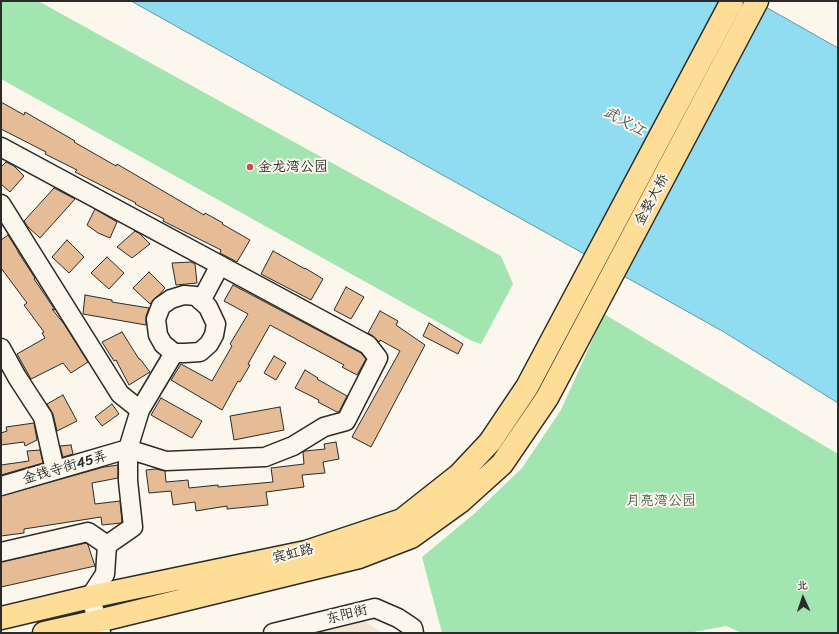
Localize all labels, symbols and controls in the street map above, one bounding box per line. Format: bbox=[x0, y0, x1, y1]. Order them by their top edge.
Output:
water label: 武义江 bbox=[600, 103, 648, 141]
place label: 金龙湾公园 bbox=[258, 159, 328, 175]
marker: 金龙湾公园 bbox=[245, 162, 255, 172]
street label: 金婺大桥 bbox=[631, 171, 673, 229]
street label: 金钱寺街45弄 bbox=[21, 448, 109, 488]
park label: 月亮湾公园 bbox=[626, 493, 696, 509]
street label: 宾虹路 bbox=[271, 541, 315, 567]
text: 北 bbox=[796, 576, 808, 595]
north arrow bbox=[783, 578, 823, 618]
street label: 东阳街 bbox=[325, 602, 369, 628]

